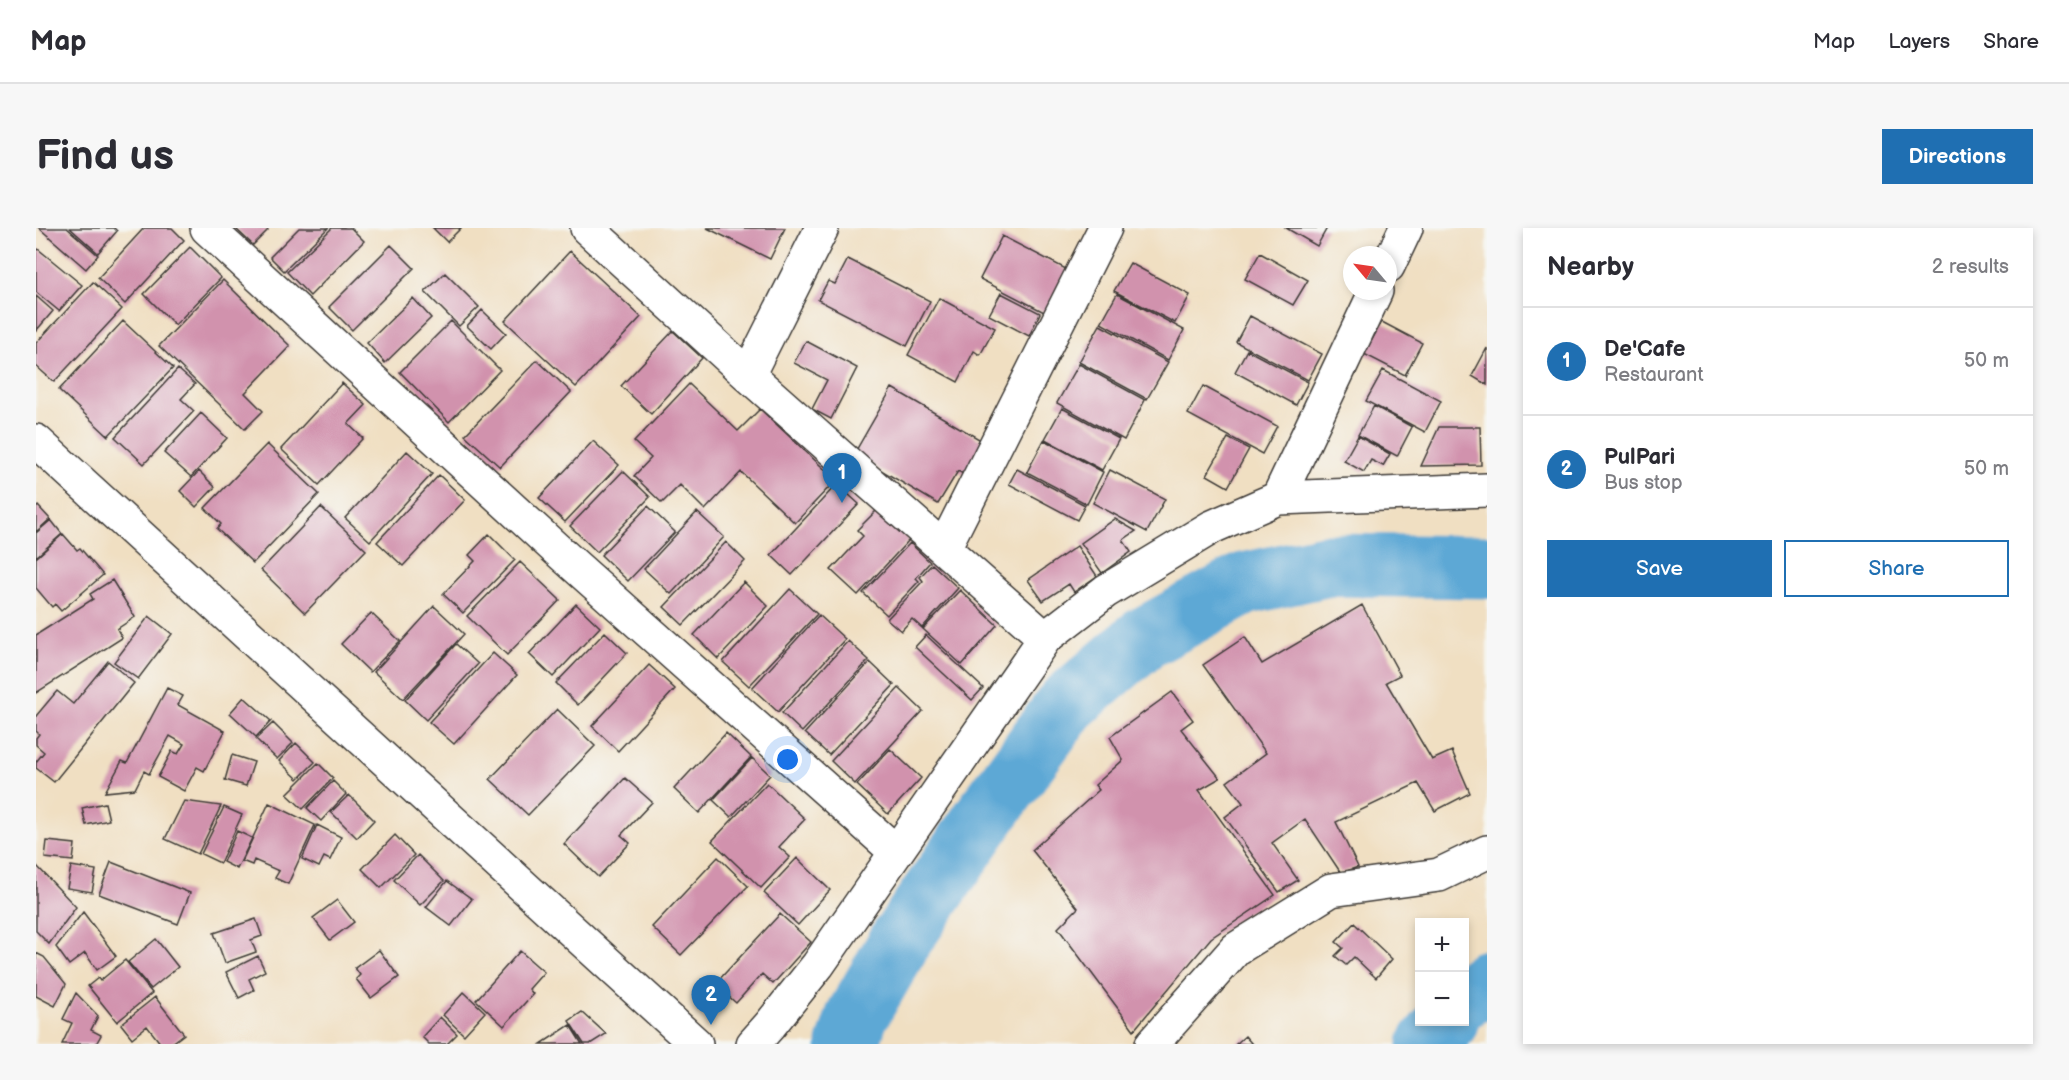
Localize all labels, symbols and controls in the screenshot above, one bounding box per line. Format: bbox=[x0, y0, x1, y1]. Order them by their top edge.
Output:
text: Map bbox=[30, 25, 86, 58]
text: Map bbox=[1813, 29, 1855, 54]
text: Layers bbox=[1888, 29, 1950, 54]
text: Share bbox=[1983, 29, 2039, 54]
button: Directions bbox=[1882, 129, 2033, 184]
text: Find us bbox=[36, 131, 174, 182]
north arrow bbox=[1343, 246, 1397, 300]
text: Nearby bbox=[1547, 252, 1634, 283]
text: 2 results bbox=[1932, 255, 2009, 279]
text: De'Cafe bbox=[1604, 336, 1685, 363]
text: 1 bbox=[1562, 349, 1571, 373]
text: 50 m bbox=[1964, 349, 2009, 373]
text: Restaurant bbox=[1604, 363, 1704, 387]
text: PulPari bbox=[1604, 444, 1675, 471]
pin: 1 bbox=[822, 454, 862, 503]
text: 2 bbox=[1561, 457, 1572, 481]
text: 50 m bbox=[1964, 457, 2009, 481]
text: Bus stop bbox=[1604, 471, 1683, 495]
button: Save bbox=[1547, 540, 1772, 597]
button: Share bbox=[1784, 540, 2009, 597]
your location bbox=[773, 745, 802, 774]
map controls bbox=[1415, 918, 1469, 1026]
button: + bbox=[1415, 918, 1469, 972]
button: − bbox=[1415, 972, 1469, 1026]
pin: 2 bbox=[692, 976, 730, 1025]

